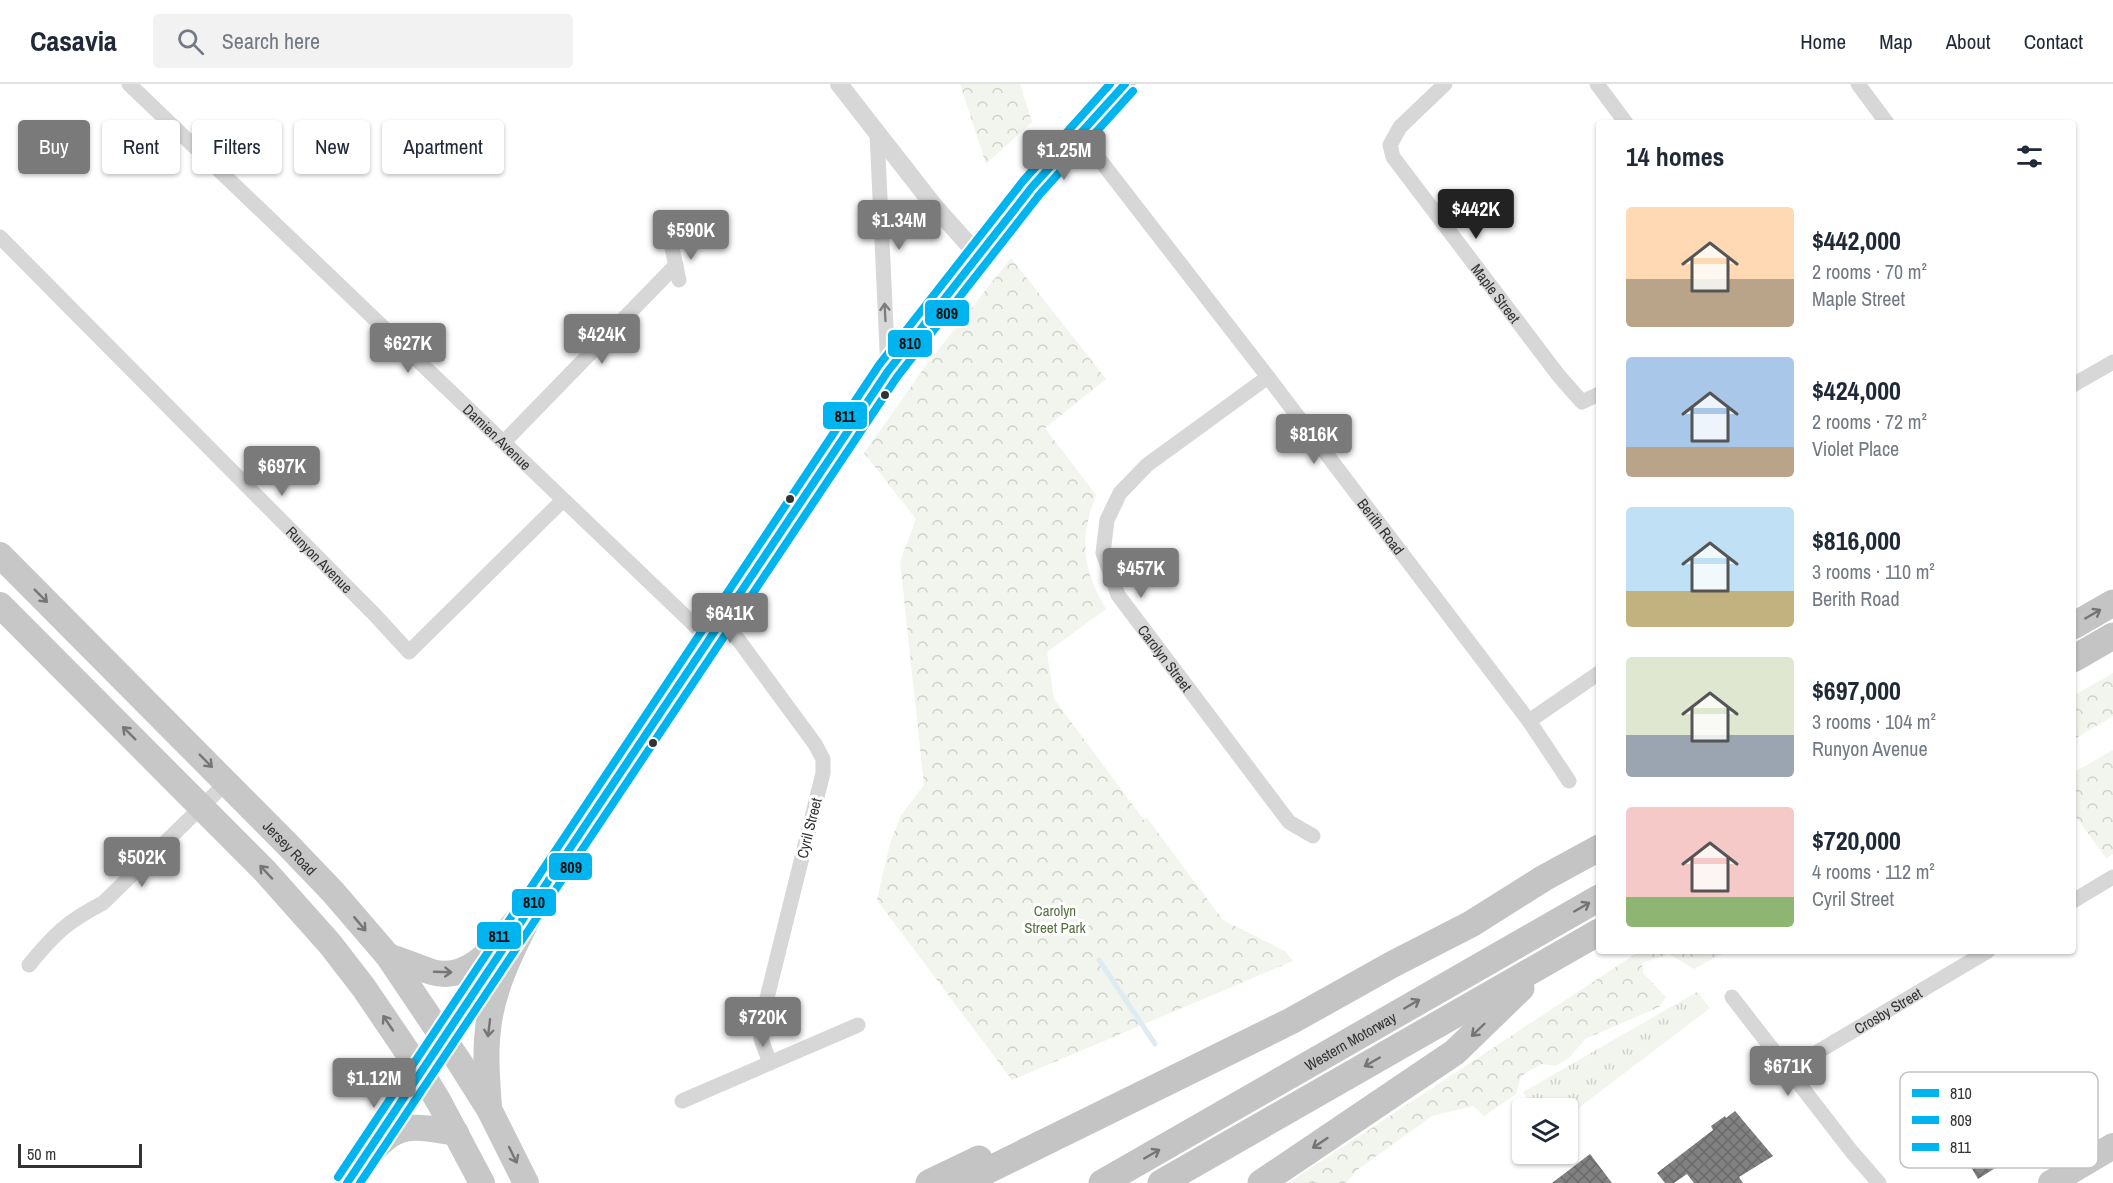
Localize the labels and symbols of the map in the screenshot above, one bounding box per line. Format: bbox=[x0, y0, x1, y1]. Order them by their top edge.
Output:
pin: $1.25M bbox=[1015, 130, 1113, 181]
pin: $442K bbox=[1434, 189, 1518, 240]
pin: $1.34M bbox=[850, 200, 948, 251]
pin: $590K bbox=[649, 210, 733, 261]
street label: Maple Street bbox=[1467, 259, 1526, 328]
line badge: 809 bbox=[924, 299, 970, 327]
text: 809 bbox=[936, 302, 958, 324]
one-way arrow bbox=[880, 303, 891, 323]
pin: $424K bbox=[560, 314, 644, 365]
pin: $627K bbox=[366, 323, 450, 374]
line badge: 810 bbox=[887, 329, 933, 358]
text: 810 bbox=[899, 332, 921, 354]
unlabelled marker bbox=[879, 389, 891, 401]
street label: Damien Avenue bbox=[459, 399, 536, 474]
line badge: 811 bbox=[822, 401, 868, 430]
text: 811 bbox=[834, 405, 856, 427]
pin: $816K bbox=[1272, 414, 1356, 465]
pin: $697K bbox=[240, 446, 324, 497]
unlabelled marker bbox=[784, 493, 796, 505]
street label: Berith Road bbox=[1353, 494, 1409, 559]
street label: Runyon Avenue bbox=[282, 521, 358, 598]
pin: $457K bbox=[1099, 548, 1183, 599]
one-way arrow bbox=[34, 589, 49, 603]
pin: $641K bbox=[688, 593, 772, 644]
one-way arrow bbox=[2084, 608, 2101, 620]
street label: Carolyn Street bbox=[1133, 620, 1198, 696]
one-way arrow bbox=[121, 726, 136, 741]
unlabelled marker bbox=[647, 737, 659, 749]
one-way arrow bbox=[198, 754, 213, 769]
street label: Cyril Street bbox=[791, 795, 827, 860]
street label: Jersey Road bbox=[259, 815, 322, 880]
pin: $502K bbox=[100, 837, 184, 888]
line badge: 809 bbox=[548, 852, 593, 881]
text: 809 bbox=[560, 856, 582, 878]
one-way arrow bbox=[259, 865, 273, 880]
line badge: 810 bbox=[511, 888, 557, 917]
text: 810 bbox=[523, 891, 545, 913]
park label: Carolyn Street Park bbox=[1024, 900, 1087, 938]
one-way arrow bbox=[1573, 901, 1590, 913]
one-way arrow bbox=[353, 916, 367, 931]
line badge: 811 bbox=[476, 921, 522, 950]
text: 811 bbox=[488, 925, 510, 947]
one-way arrow bbox=[433, 966, 453, 978]
street label: Crosby Street bbox=[1850, 982, 1926, 1039]
pin: $720K bbox=[721, 997, 805, 1048]
one-way arrow bbox=[1403, 998, 1421, 1009]
street label: Western Motorway bbox=[1300, 1006, 1400, 1075]
one-way arrow bbox=[382, 1016, 394, 1032]
one-way arrow bbox=[483, 1018, 494, 1038]
one-way arrow bbox=[1471, 1023, 1486, 1037]
pin: $671K bbox=[1746, 1046, 1830, 1097]
one-way arrow bbox=[1364, 1056, 1381, 1068]
pin: $1.12M bbox=[325, 1058, 423, 1109]
legend bbox=[1900, 1072, 2098, 1168]
text: 810 bbox=[1950, 1082, 1972, 1104]
text: 809 bbox=[1950, 1109, 1972, 1131]
text: 811 bbox=[1950, 1136, 1972, 1158]
one-way arrow bbox=[1312, 1137, 1329, 1149]
scale bar bbox=[18, 1141, 142, 1168]
one-way arrow bbox=[507, 1146, 519, 1164]
one-way arrow bbox=[1143, 1148, 1160, 1160]

